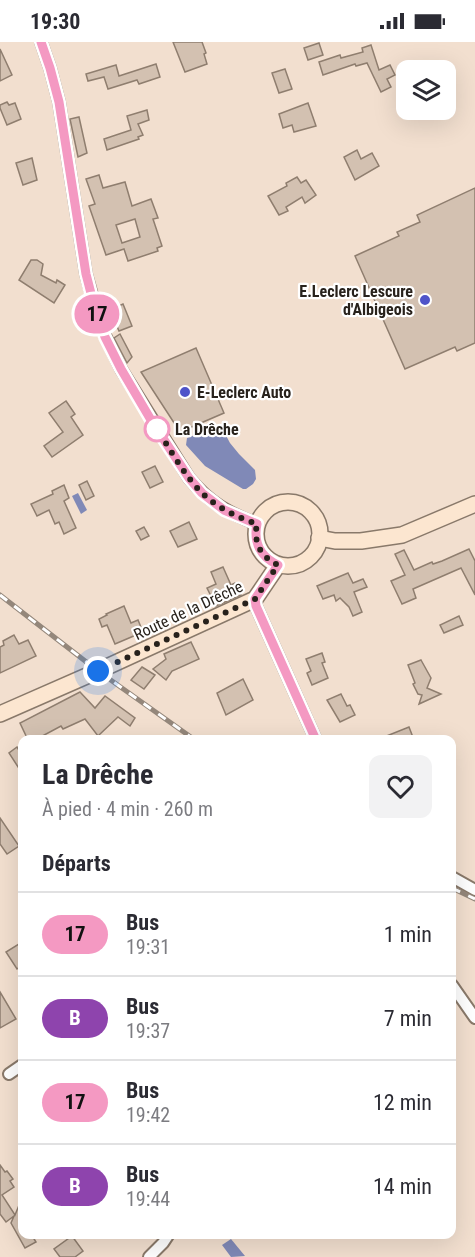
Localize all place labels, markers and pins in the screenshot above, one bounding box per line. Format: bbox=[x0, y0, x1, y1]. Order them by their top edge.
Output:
place label: E.Leclerc Lescure d'Albigeois bbox=[299, 282, 413, 319]
marker: E.Leclerc Lescure d'Albigeois bbox=[418, 293, 432, 307]
place label: E-Leclerc Auto bbox=[197, 383, 291, 402]
marker: E-Leclerc Auto bbox=[178, 385, 192, 399]
marker: La Drêche bbox=[144, 416, 170, 442]
place label: La Drêche bbox=[175, 420, 239, 439]

